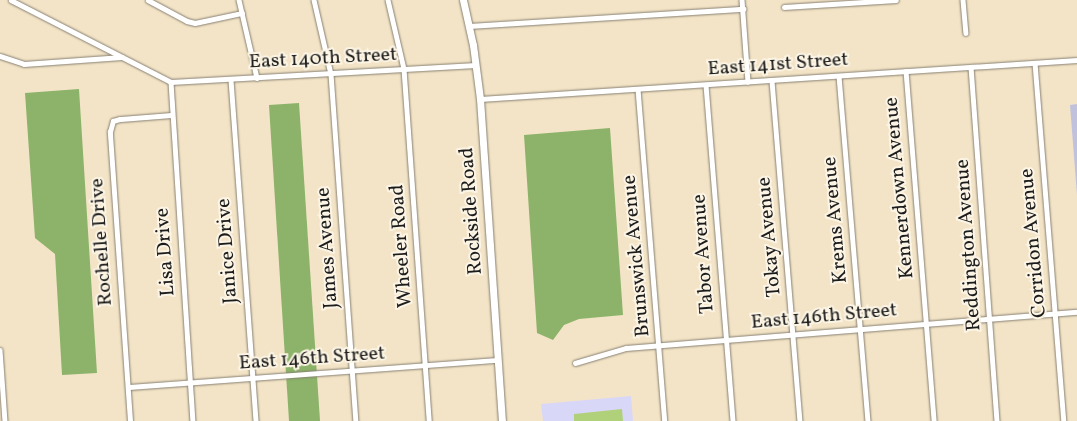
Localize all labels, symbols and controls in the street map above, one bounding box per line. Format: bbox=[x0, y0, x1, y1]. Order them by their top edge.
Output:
street label: East 140th Street bbox=[248, 43, 398, 75]
street label: East 141st Street bbox=[707, 48, 849, 82]
street label: Kennerdown Avenue bbox=[880, 96, 920, 280]
street label: Rockside Road bbox=[456, 146, 488, 276]
street label: Krems Avenue bbox=[819, 156, 853, 284]
street label: Reddington Avenue bbox=[951, 158, 987, 332]
street label: Corridon Avenue bbox=[1016, 167, 1052, 319]
street label: Brunswick Avenue bbox=[618, 174, 656, 338]
street label: Tokay Avenue bbox=[753, 176, 787, 298]
street label: Rochelle Drive bbox=[86, 177, 118, 307]
street label: Wheeler Road bbox=[386, 183, 418, 309]
street label: James Avenue bbox=[312, 186, 344, 310]
street label: Tabor Avenue bbox=[688, 193, 720, 315]
street label: Janice Drive bbox=[212, 197, 244, 305]
street label: Lisa Drive bbox=[151, 207, 181, 297]
street label: East 146th Street bbox=[750, 299, 898, 335]
street label: East 146th Street bbox=[238, 342, 386, 376]

